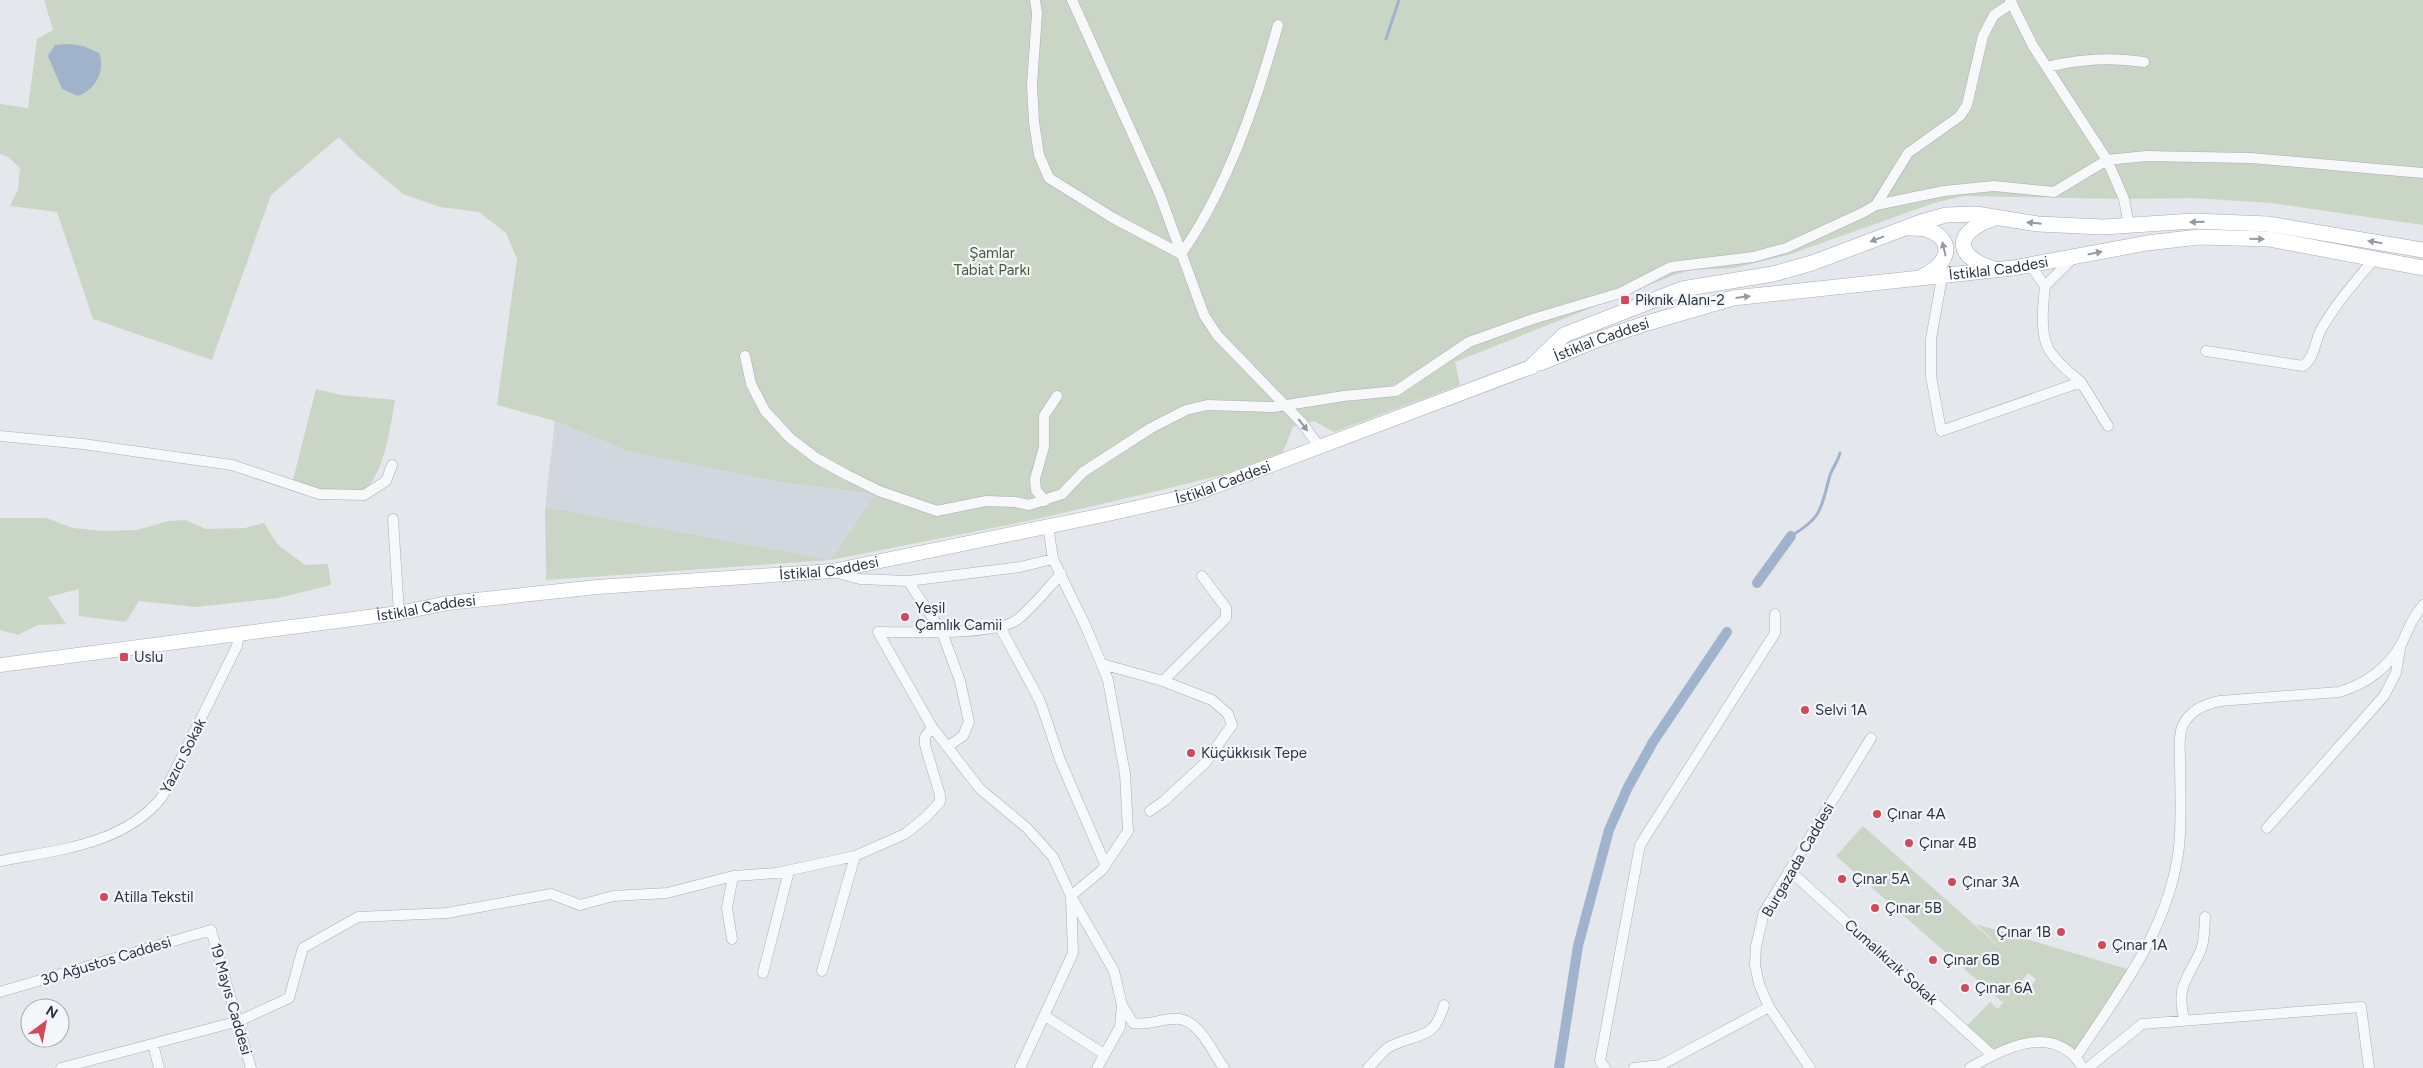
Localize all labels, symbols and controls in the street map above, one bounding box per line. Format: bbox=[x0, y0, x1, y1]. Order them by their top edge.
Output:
one-way arrow bbox=[2188, 218, 2204, 226]
one-way arrow bbox=[2026, 219, 2042, 227]
one-way arrow bbox=[1869, 235, 1884, 243]
one-way arrow bbox=[2249, 235, 2265, 243]
one-way arrow bbox=[2367, 238, 2383, 246]
one-way arrow bbox=[1940, 242, 1948, 257]
park label: Şamlar Tabiat Parkı bbox=[954, 244, 1030, 279]
one-way arrow bbox=[2088, 248, 2104, 256]
street label: İstiklal Caddesi bbox=[1948, 253, 2050, 284]
place label: Piknik Alanı-2 bbox=[1635, 291, 1725, 309]
one-way arrow bbox=[1736, 293, 1752, 301]
marker: Piknik Alanı-2 bbox=[1619, 294, 1631, 306]
street label: İstiklal Caddesi bbox=[1551, 314, 1651, 365]
one-way arrow bbox=[1298, 419, 1309, 432]
street label: İstiklal Caddesi bbox=[1174, 457, 1273, 508]
street label: İstiklal Caddesi bbox=[779, 553, 880, 584]
street label: İstiklal Caddesi bbox=[376, 591, 477, 625]
place label: Yeşil Çamlık Camii bbox=[915, 599, 1002, 634]
marker: Yeşil Çamlık Camii bbox=[899, 611, 911, 623]
place label: Uslu bbox=[134, 648, 163, 666]
marker: Uslu bbox=[118, 651, 130, 663]
place label: Selvi 1A bbox=[1815, 701, 1867, 719]
marker: Selvi 1A bbox=[1799, 704, 1811, 716]
street label: Yazıcı Sokak bbox=[156, 715, 210, 797]
place label: Küçükkısık Tepe bbox=[1201, 744, 1307, 762]
marker: Küçükkısık Tepe bbox=[1185, 747, 1197, 759]
street label: Burgazada Caddesi bbox=[1758, 800, 1838, 920]
place label: Çınar 4A bbox=[1887, 805, 1946, 823]
marker: Çınar 4A bbox=[1871, 808, 1883, 820]
place label: Çınar 4B bbox=[1919, 834, 1977, 852]
marker: Çınar 4B bbox=[1903, 837, 1915, 849]
place label: Çınar 5A bbox=[1852, 870, 1910, 888]
marker: Çınar 5A bbox=[1836, 873, 1848, 885]
place label: Çınar 3A bbox=[1962, 873, 2019, 891]
marker: Çınar 3A bbox=[1946, 876, 1958, 888]
place label: Atilla Tekstil bbox=[114, 888, 194, 906]
marker: Atilla Tekstil bbox=[98, 891, 110, 903]
place label: Çınar 5B bbox=[1885, 899, 1942, 917]
marker: Çınar 5B bbox=[1869, 902, 1881, 914]
street label: Cumalıkızık Sokak bbox=[1841, 916, 1942, 1009]
place label: Çınar 1B bbox=[1997, 923, 2051, 941]
marker: Çınar 1B bbox=[2055, 926, 2067, 938]
street label: 30 Ağustos Caddesi bbox=[39, 933, 173, 989]
place label: Çınar 1A bbox=[2112, 936, 2167, 954]
marker: Çınar 1A bbox=[2096, 939, 2108, 951]
street label: 19 Mayıs Caddesi bbox=[206, 941, 256, 1057]
place label: Çınar 6B bbox=[1943, 951, 2000, 969]
marker: Çınar 6B bbox=[1927, 954, 1939, 966]
place label: Çınar 6A bbox=[1975, 979, 2033, 997]
marker: Çınar 6A bbox=[1959, 982, 1971, 994]
north arrow bbox=[20, 998, 70, 1048]
text: N bbox=[43, 1002, 61, 1022]

